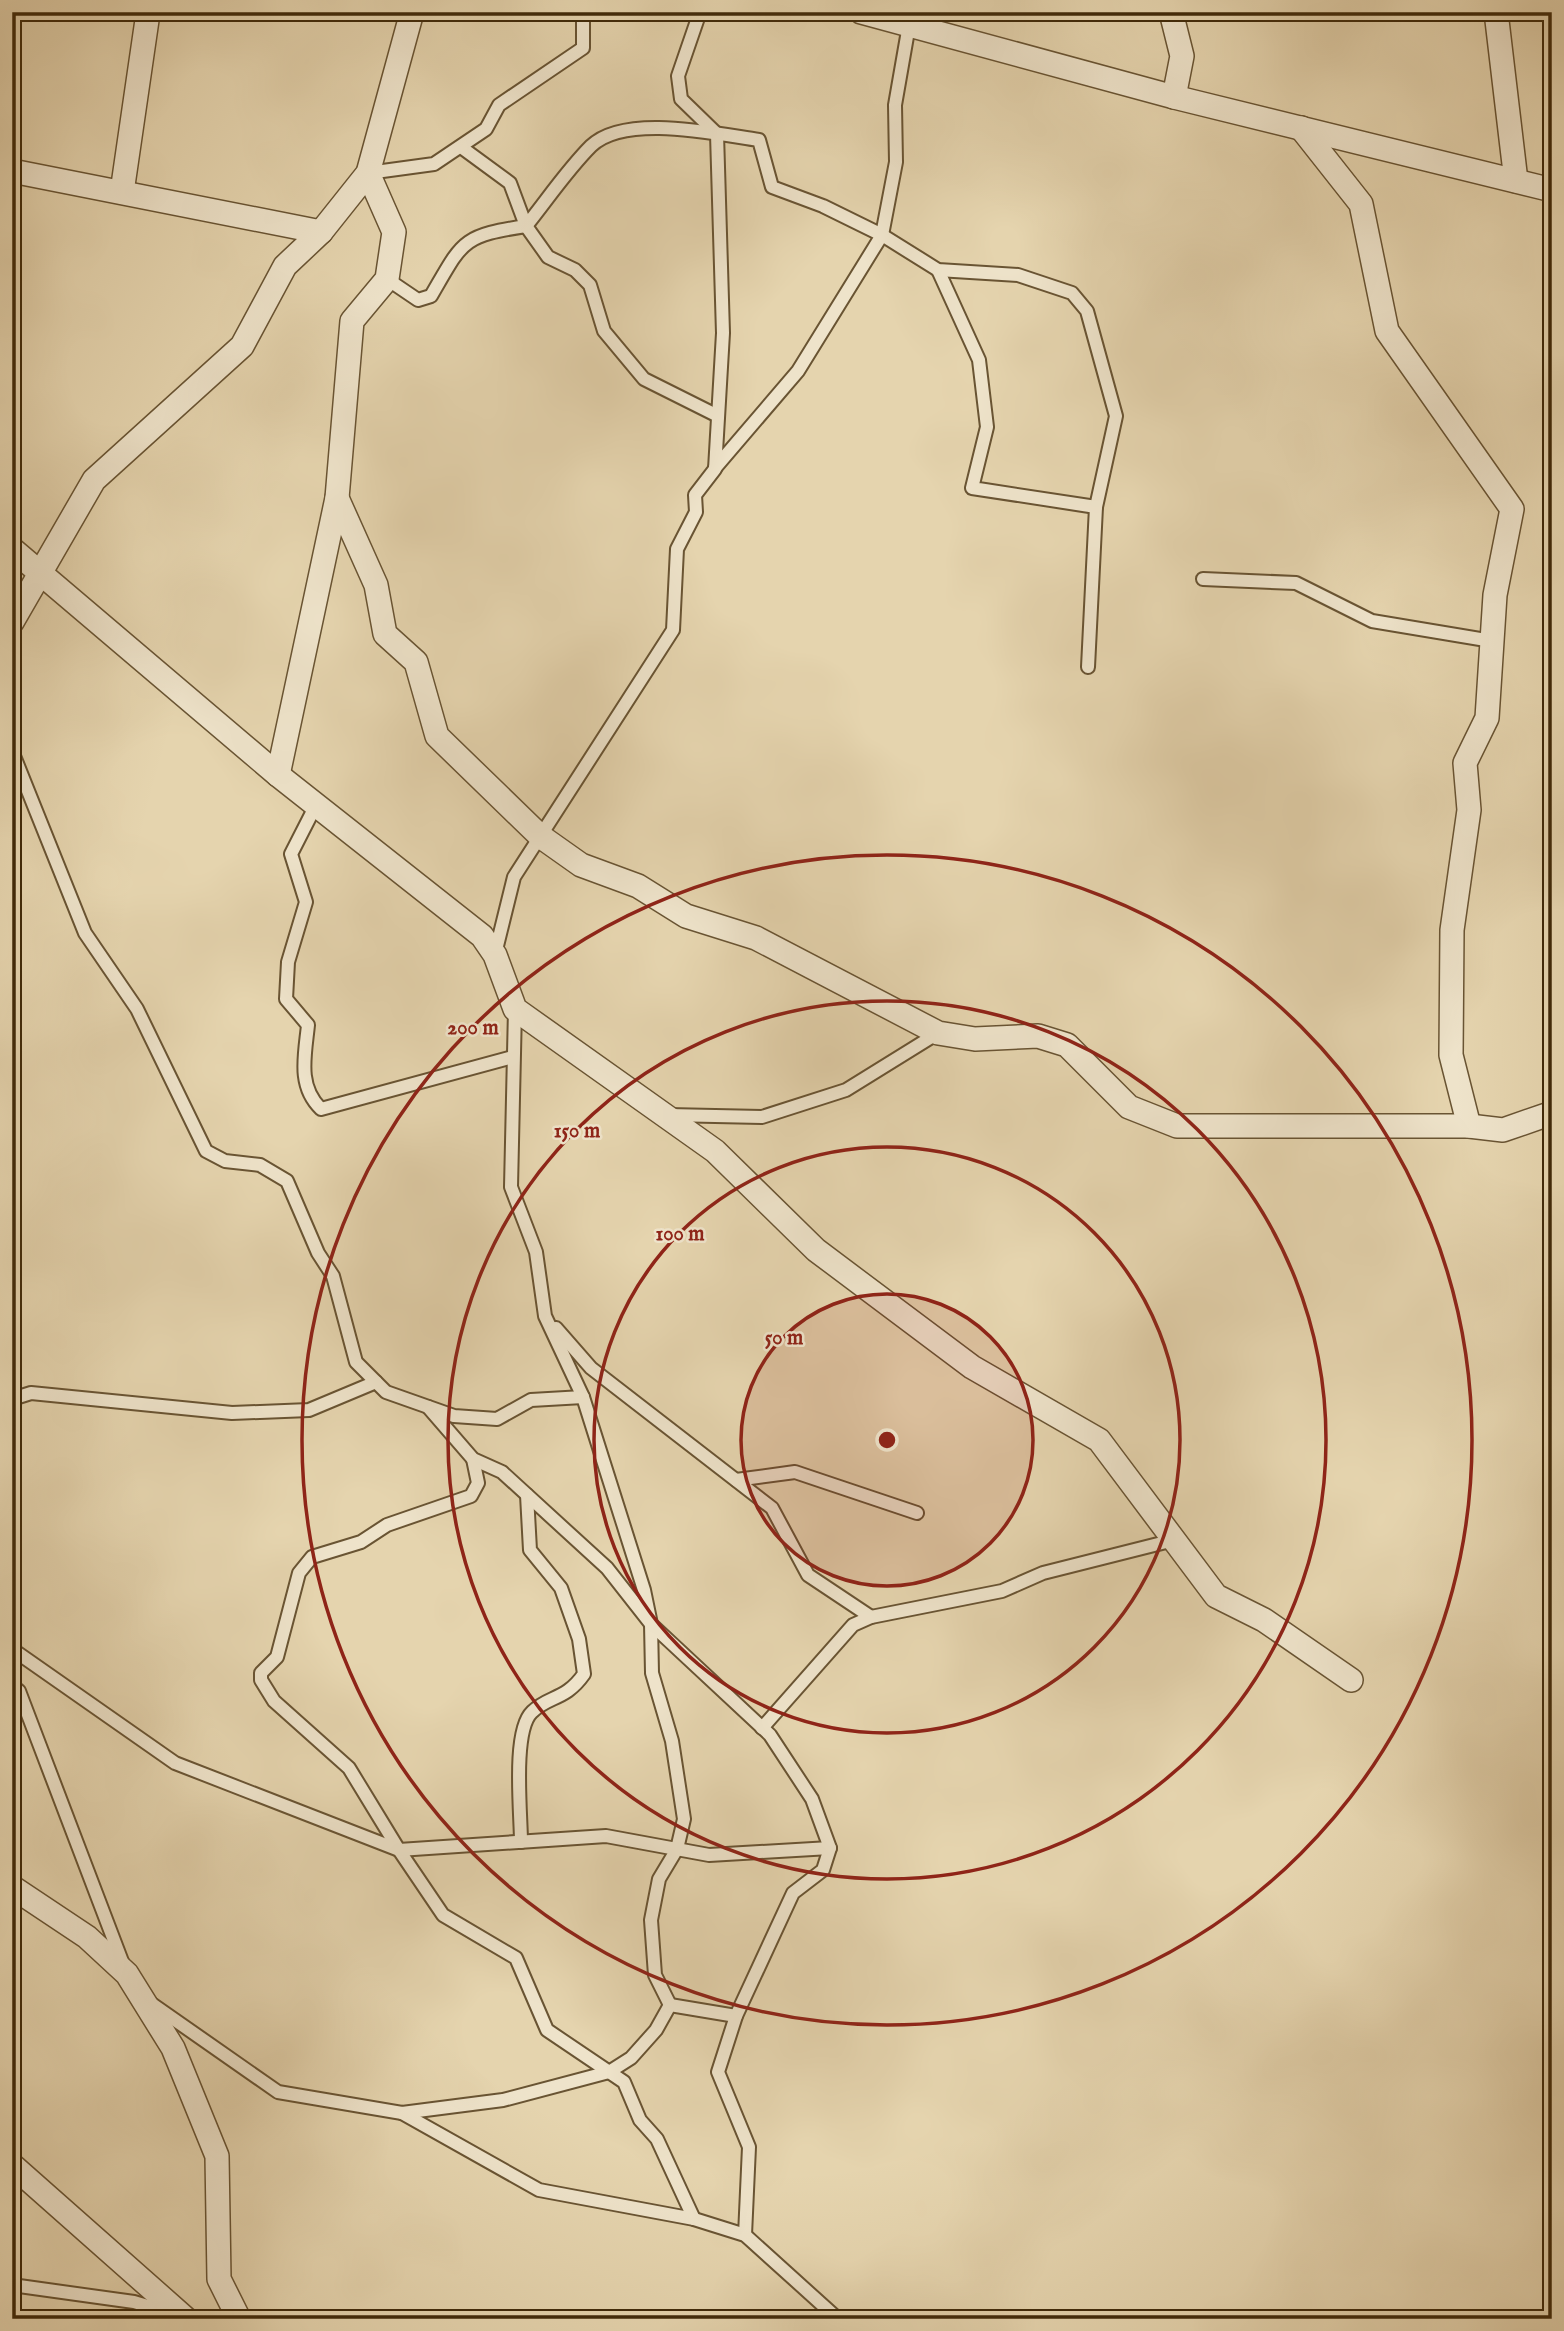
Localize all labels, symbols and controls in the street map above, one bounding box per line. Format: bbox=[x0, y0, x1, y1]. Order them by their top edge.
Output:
text: 200 m bbox=[447, 1015, 499, 1042]
text: 150 m bbox=[554, 1118, 601, 1145]
text: 100 m bbox=[655, 1221, 705, 1248]
text: 50 m bbox=[765, 1325, 804, 1352]
centre of rings bbox=[875, 1428, 899, 1452]

